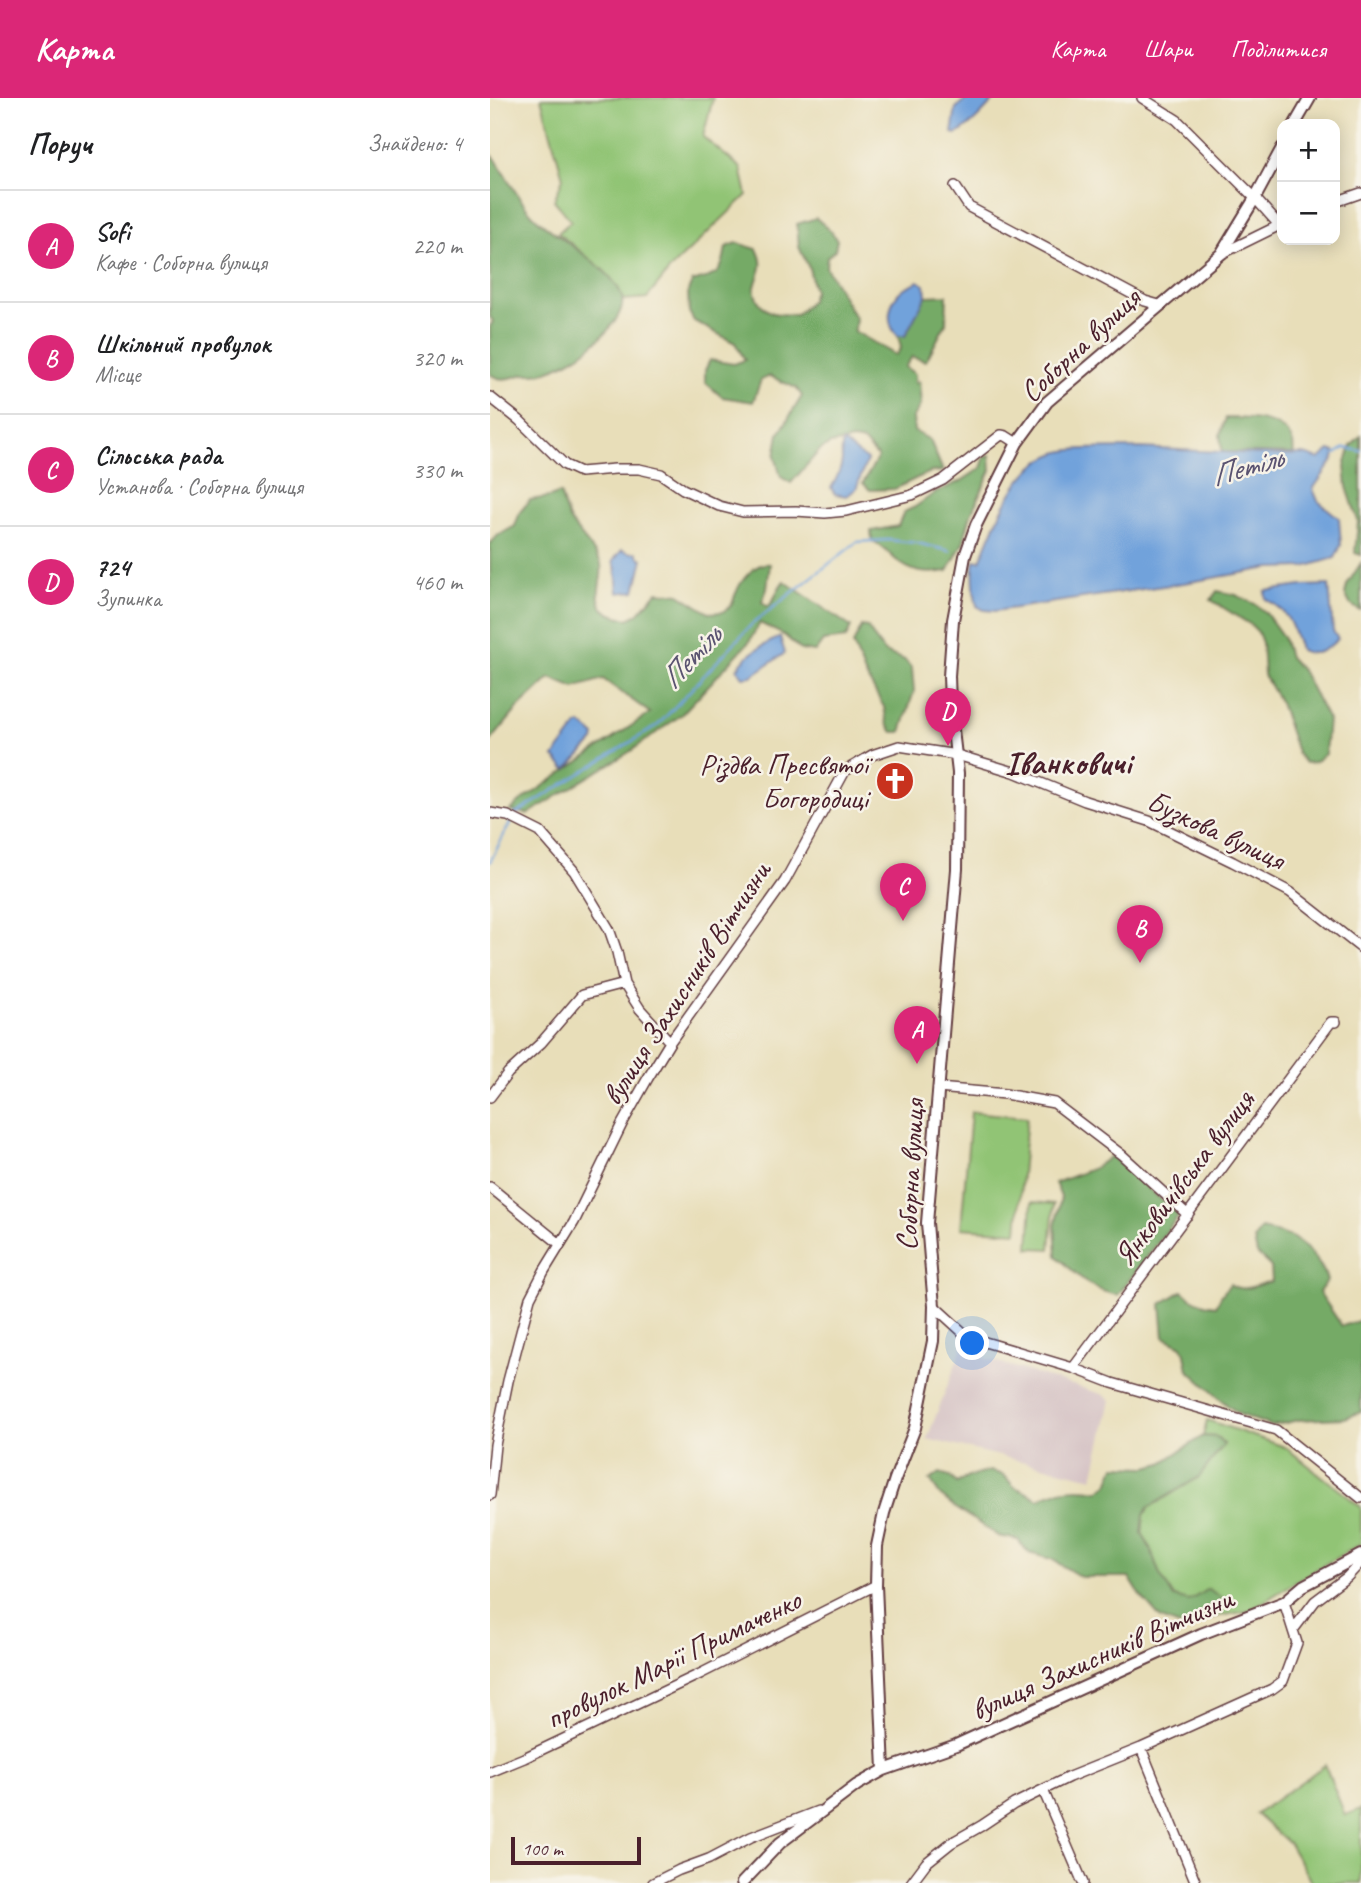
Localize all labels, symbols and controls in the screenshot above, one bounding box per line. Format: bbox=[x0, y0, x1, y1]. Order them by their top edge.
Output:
text: Карта bbox=[35, 28, 114, 70]
text: Карта bbox=[1050, 34, 1105, 64]
text: Шари bbox=[1143, 34, 1193, 64]
text: Поділитися bbox=[1231, 34, 1326, 64]
map controls bbox=[1277, 119, 1340, 245]
button: + bbox=[1277, 119, 1340, 182]
text: Поруч bbox=[28, 125, 92, 163]
text: Знайдено: 4 bbox=[367, 129, 462, 158]
button: − bbox=[1277, 182, 1340, 245]
text: Sofi bbox=[95, 215, 129, 248]
text: A bbox=[45, 232, 57, 261]
text: 220 m bbox=[413, 232, 462, 261]
text: Кафе · Соборна вулиця bbox=[95, 248, 267, 277]
street label: Соборна вулиця bbox=[1012, 278, 1150, 410]
text: Шкільний провулок bbox=[95, 327, 271, 360]
text: B bbox=[45, 344, 57, 373]
text: 320 m bbox=[413, 344, 462, 373]
text: Місце bbox=[95, 360, 141, 389]
water label: Петіль bbox=[1206, 436, 1291, 496]
text: Cільська рада bbox=[95, 439, 222, 472]
text: C bbox=[46, 456, 56, 485]
text: 330 m bbox=[413, 456, 462, 485]
text: Установа · Соборна вулиця bbox=[95, 472, 303, 501]
text: 724 bbox=[95, 551, 130, 584]
text: D bbox=[44, 568, 58, 597]
text: 460 m bbox=[413, 568, 462, 597]
text: Зупинка bbox=[95, 584, 161, 613]
water label: Петіль bbox=[651, 614, 733, 698]
pin: D bbox=[925, 688, 971, 746]
district label: Іванковичі bbox=[1005, 742, 1136, 784]
place label: Різдва Пресвятої Богородиці bbox=[699, 745, 873, 817]
church icon: Різдва Пресвятої Богородиці bbox=[874, 760, 916, 802]
street label: Бузкова вулиця bbox=[1141, 782, 1293, 880]
street label: вулиця Захисників Вітчизни bbox=[593, 853, 780, 1112]
pin: C bbox=[880, 863, 926, 921]
pin: B bbox=[1117, 905, 1163, 963]
pin: A bbox=[894, 1006, 940, 1064]
street label: Янковичівська вулиця bbox=[1105, 1081, 1263, 1274]
street label: Соборна вулиця bbox=[887, 1096, 933, 1251]
your location bbox=[955, 1326, 989, 1360]
street label: вулиця Захисників Вітчизни bbox=[965, 1578, 1241, 1729]
street label: провулок Марії Примаченко bbox=[539, 1580, 808, 1737]
scale bar bbox=[511, 1834, 640, 1866]
text: 100 m bbox=[522, 1837, 563, 1861]

